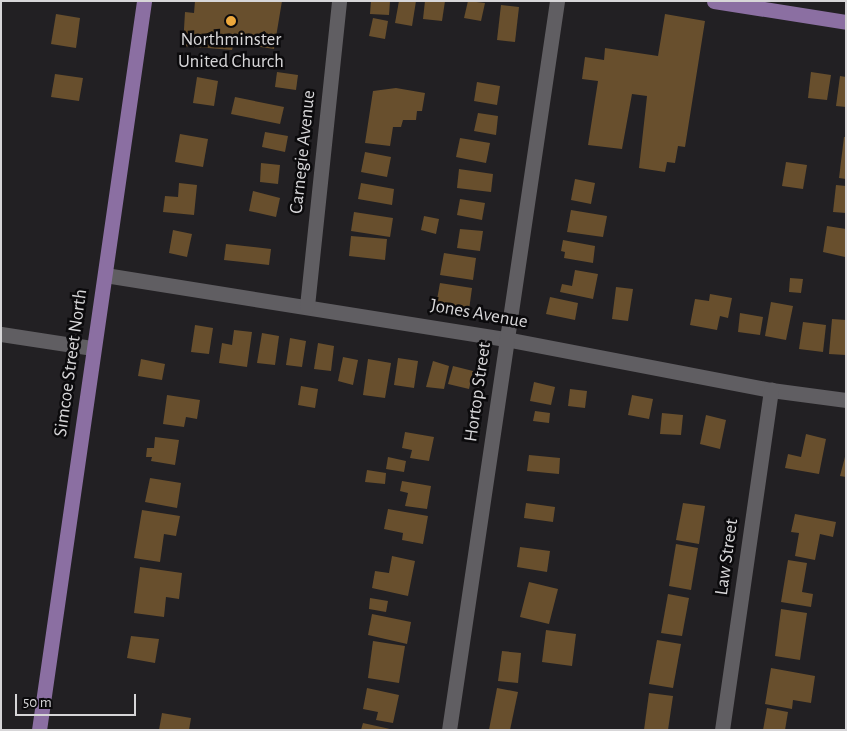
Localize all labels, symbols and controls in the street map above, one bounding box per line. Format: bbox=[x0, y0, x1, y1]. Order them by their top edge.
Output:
marker: Northminster United Church bbox=[225, 15, 237, 27]
place label: Northminster United Church bbox=[178, 29, 284, 73]
street label: Carnegie Avenue bbox=[285, 89, 321, 215]
street label: Simcoe Street North bbox=[49, 288, 93, 438]
street label: Jones Avenue bbox=[428, 294, 530, 334]
street label: Hortop Street bbox=[460, 341, 496, 443]
street label: Law Street bbox=[710, 517, 744, 597]
scale bar bbox=[18, 684, 139, 716]
text: 50 m bbox=[23, 695, 52, 710]

